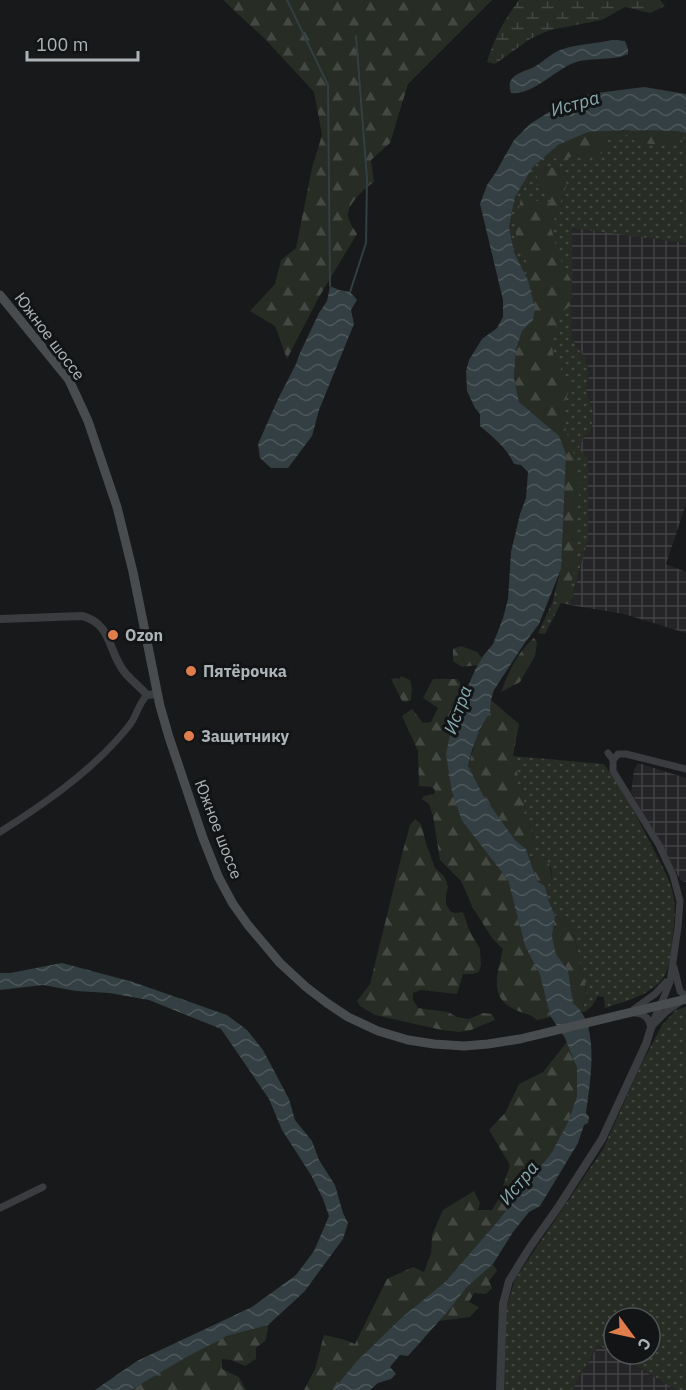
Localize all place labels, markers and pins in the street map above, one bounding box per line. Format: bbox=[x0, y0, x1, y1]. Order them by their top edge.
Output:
place label: Ozon bbox=[125, 625, 163, 645]
marker: Ozon bbox=[106, 628, 120, 642]
place label: Пятёрочка bbox=[203, 661, 287, 681]
marker: Пятёрочка bbox=[184, 664, 198, 678]
place label: Защитнику bbox=[201, 726, 290, 746]
marker: Защитнику bbox=[182, 729, 196, 743]

